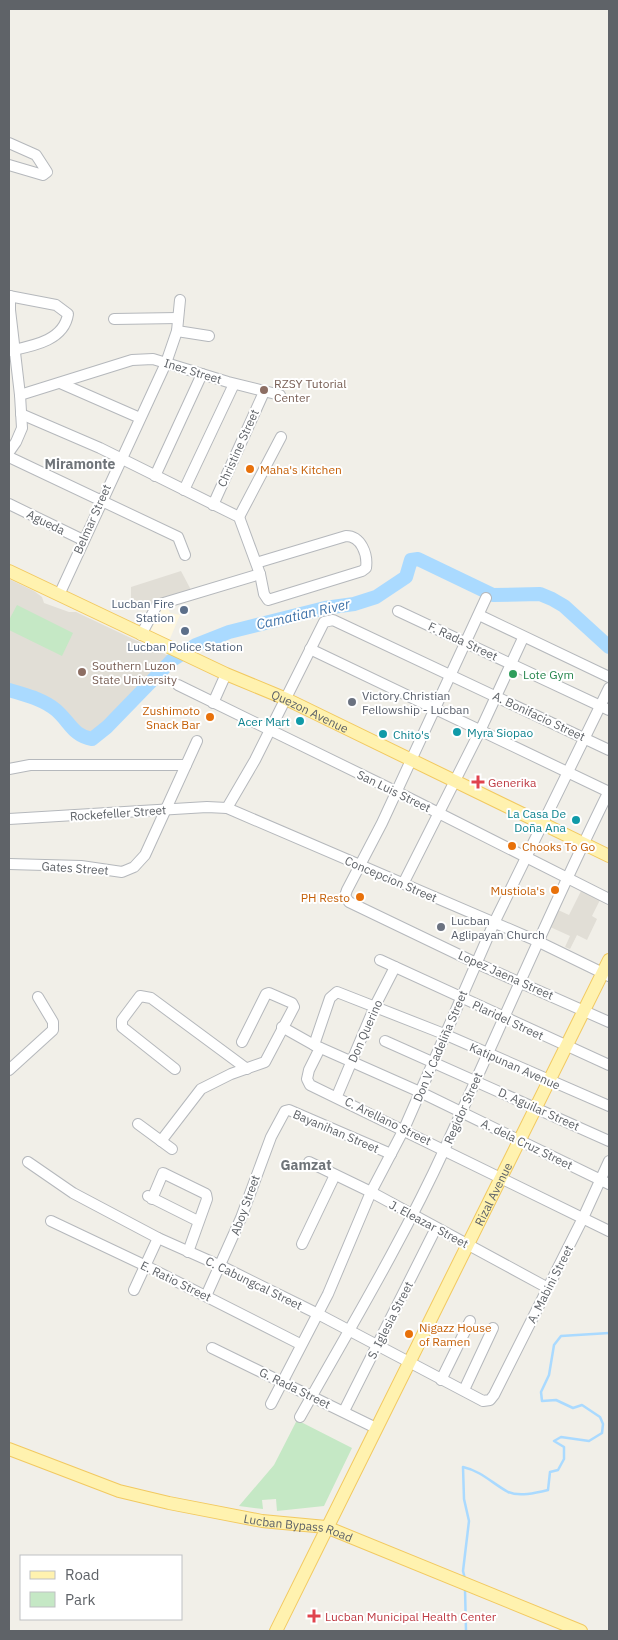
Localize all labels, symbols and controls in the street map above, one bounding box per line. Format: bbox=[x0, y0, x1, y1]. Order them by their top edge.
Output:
street label: Inez Street bbox=[162, 355, 224, 387]
place label: RZSY Tutorial Center bbox=[274, 376, 346, 405]
marker: RZSY Tutorial Center bbox=[258, 384, 270, 396]
street label: Christine Street bbox=[214, 407, 262, 489]
district label: Miramonte bbox=[45, 455, 116, 473]
place label: Maha's Kitchen bbox=[260, 462, 342, 477]
marker: Maha's Kitchen bbox=[244, 463, 256, 475]
street label: Belmar Street bbox=[70, 482, 114, 556]
street label: Agueda bbox=[24, 506, 68, 538]
water label: Camatian River bbox=[254, 594, 352, 634]
place label: Lucban Fire Station bbox=[112, 596, 174, 625]
marker: Lucban Fire Station bbox=[178, 604, 190, 616]
street label: F. Rada Street bbox=[426, 618, 500, 664]
marker: Lucban Police Station bbox=[179, 625, 191, 637]
place label: Lucban Police Station bbox=[127, 639, 243, 654]
place label: Southern Luzon State University bbox=[92, 658, 177, 687]
marker: Southern Luzon State University bbox=[76, 666, 88, 678]
place label: Lote Gym bbox=[523, 667, 574, 682]
marker: Lote Gym bbox=[507, 668, 519, 680]
street label: Quezon Avenue bbox=[269, 686, 351, 736]
place label: Victory Christian Fellowship - Lucban bbox=[362, 688, 469, 717]
street label: A. Bonifacio Street bbox=[490, 688, 588, 744]
marker: Victory Christian Fellowship - Lucban bbox=[346, 696, 358, 708]
place label: Zushimoto Snack Bar bbox=[143, 703, 201, 732]
marker: Zushimoto Snack Bar bbox=[204, 711, 216, 723]
place label: Acer Mart bbox=[238, 714, 290, 729]
marker: Acer Mart bbox=[294, 715, 306, 727]
place label: Myra Siopao bbox=[467, 725, 533, 740]
marker: Myra Siopao bbox=[451, 726, 463, 738]
place label: Chito's bbox=[393, 727, 430, 742]
marker: Chito's bbox=[377, 728, 389, 740]
street label: San Luis Street bbox=[355, 767, 433, 815]
place label: Generika bbox=[488, 775, 537, 790]
marker: Generika bbox=[472, 776, 484, 788]
street label: Rockefeller Street bbox=[69, 802, 167, 824]
place label: La Casa De Doña Ana bbox=[507, 806, 567, 835]
marker: La Casa De Doña Ana bbox=[570, 814, 582, 826]
place label: Chooks To Go bbox=[522, 839, 596, 854]
marker: Chooks To Go bbox=[506, 840, 518, 852]
street label: Concepcion Street bbox=[343, 853, 439, 905]
street label: Gates Street bbox=[41, 858, 109, 878]
place label: Mustiola's bbox=[491, 883, 545, 898]
marker: Mustiola's bbox=[549, 884, 561, 896]
place label: PH Resto bbox=[301, 890, 350, 905]
marker: PH Resto bbox=[354, 891, 366, 903]
place label: Lucban Aglipayan Church bbox=[451, 913, 545, 942]
marker: Lucban Aglipayan Church bbox=[435, 921, 447, 933]
street label: Lopez Jaena Street bbox=[456, 947, 556, 1003]
street label: Don V. Cadeliña Street bbox=[410, 988, 470, 1104]
street label: Don Querino bbox=[344, 997, 386, 1065]
street label: Plaridel Street bbox=[470, 997, 546, 1043]
street label: Katipunan Avenue bbox=[467, 1039, 563, 1093]
street label: Regidor Street bbox=[440, 1070, 486, 1146]
street label: D. Aguilar Street bbox=[496, 1084, 582, 1134]
street label: C. Arellano Street bbox=[342, 1094, 434, 1148]
street label: Bayanihan Street bbox=[291, 1106, 381, 1156]
street label: A. dela Cruz Street bbox=[479, 1115, 575, 1173]
district label: Gamzat bbox=[280, 1156, 332, 1174]
street label: Rizal Avenue bbox=[471, 1159, 515, 1228]
street label: Aboy Street bbox=[227, 1173, 263, 1237]
street label: J. Eleazar Street bbox=[387, 1197, 471, 1251]
street label: A. Mabini Street bbox=[524, 1242, 576, 1326]
street label: C. Cabungcal Street bbox=[203, 1253, 305, 1313]
street label: E. Ratio Street bbox=[138, 1257, 214, 1305]
street label: S. Iglesia Street bbox=[364, 1279, 416, 1361]
place label: Nigazz House of Ramen bbox=[419, 1320, 492, 1349]
marker: Nigazz House of Ramen bbox=[403, 1328, 415, 1340]
street label: G. Rada Street bbox=[257, 1364, 333, 1412]
street label: Lucban Bypass Road bbox=[242, 1510, 355, 1545]
legend bbox=[20, 1555, 182, 1620]
text: Road bbox=[65, 1565, 100, 1584]
text: Park bbox=[65, 1590, 95, 1609]
marker: Lucban Municipal Health Center bbox=[307, 1609, 321, 1623]
place label: Lucban Municipal Health Center bbox=[325, 1609, 497, 1624]

